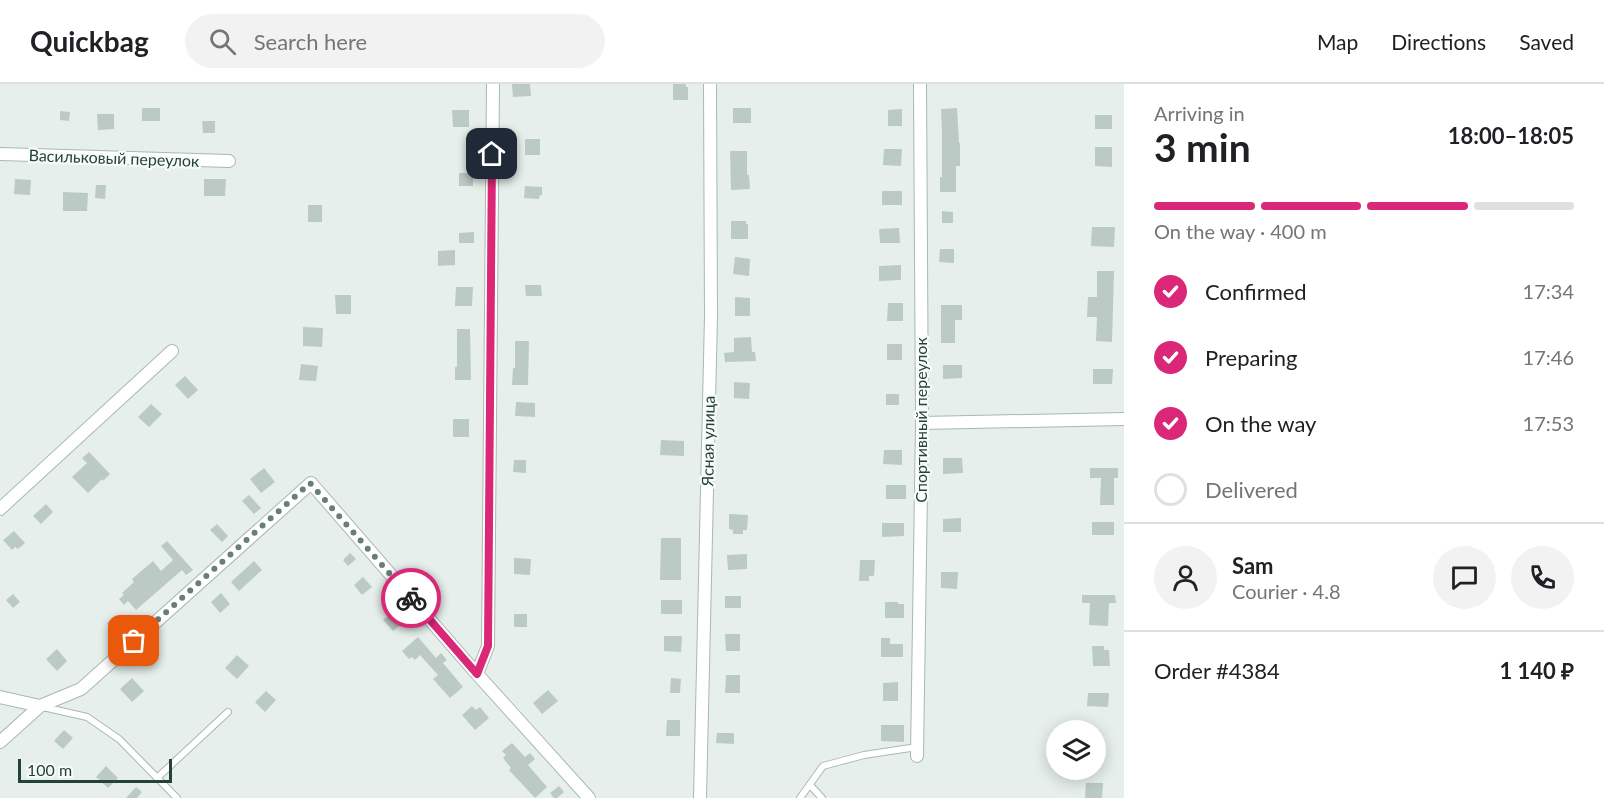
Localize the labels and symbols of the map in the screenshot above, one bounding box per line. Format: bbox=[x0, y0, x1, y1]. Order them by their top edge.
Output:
pin bbox=[466, 128, 517, 179]
street label: Васильковый переулок bbox=[28, 145, 200, 170]
street label: Спортивный переулок bbox=[911, 337, 930, 503]
street label: Ясная улица bbox=[697, 395, 718, 487]
courier bbox=[381, 568, 441, 628]
pin bbox=[108, 615, 159, 666]
scale bar bbox=[18, 756, 172, 784]

